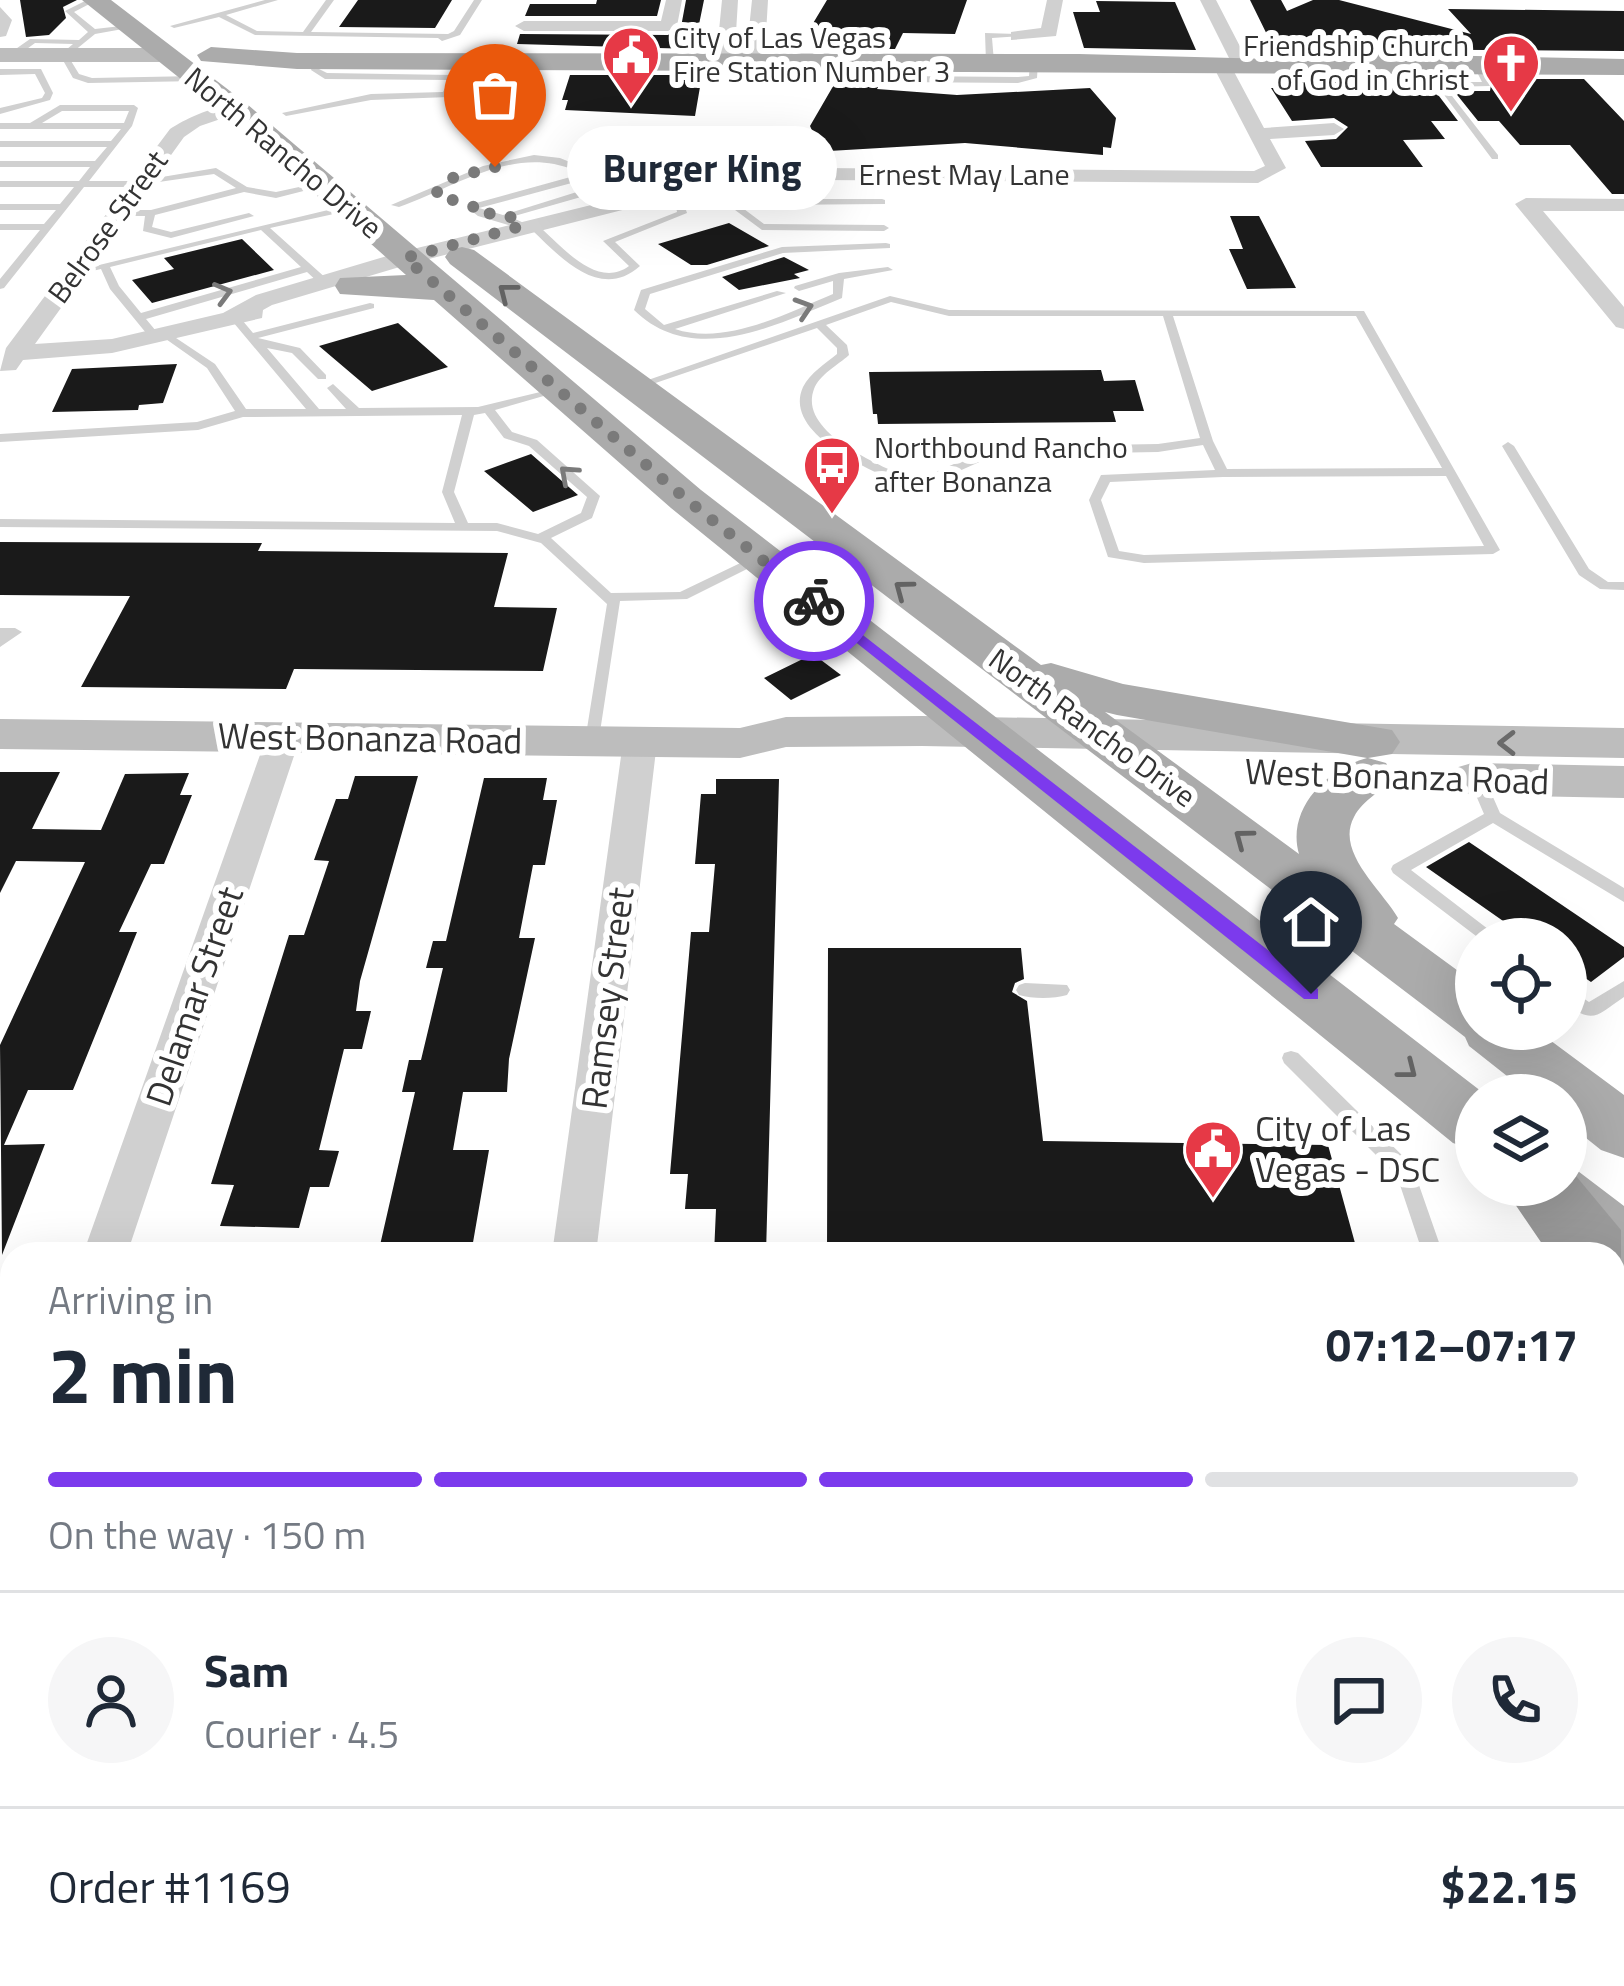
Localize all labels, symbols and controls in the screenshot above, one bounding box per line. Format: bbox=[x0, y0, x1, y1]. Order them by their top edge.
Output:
place label: City of Las Vegas Fire Station Number 3 bbox=[673, 14, 950, 94]
place label: Friendship Church of God in Christ bbox=[1243, 22, 1469, 102]
public building icon: City of Las Vegas Fire Station Number 3 bbox=[600, 24, 662, 106]
church icon: Friendship Church of God in Christ bbox=[1480, 32, 1542, 114]
pin bbox=[444, 44, 546, 167]
street label: North Rancho Drive bbox=[174, 55, 393, 249]
icon: bag bbox=[462, 62, 528, 128]
callout: Burger King bbox=[567, 125, 837, 209]
text: Burger King bbox=[602, 138, 802, 197]
street label: Belrose Street bbox=[36, 140, 179, 313]
street label: Ernest May Lane bbox=[858, 151, 1070, 197]
one-way arrow bbox=[212, 282, 233, 307]
one-way arrow bbox=[499, 285, 521, 306]
one-way arrow bbox=[793, 298, 814, 323]
place label: Northbound Rancho after Bonanza bbox=[874, 424, 1128, 504]
bus stop icon: Northbound Rancho after Bonanza bbox=[801, 434, 863, 516]
one-way arrow bbox=[560, 467, 582, 488]
courier bbox=[754, 541, 874, 661]
icon: bike bbox=[781, 568, 847, 634]
one-way arrow bbox=[894, 582, 916, 604]
street label: North Rancho Drive bbox=[979, 636, 1206, 818]
street label: West Bonanza Road bbox=[217, 707, 523, 768]
one-way arrow bbox=[1497, 730, 1515, 756]
street label: West Bonanza Road bbox=[1244, 743, 1550, 808]
one-way arrow bbox=[1235, 831, 1256, 853]
pin bbox=[1260, 871, 1362, 994]
street label: Delamar Street bbox=[130, 878, 257, 1113]
street label: Ramsey Street bbox=[566, 884, 647, 1112]
icon: home bbox=[1278, 889, 1344, 955]
map controls bbox=[1455, 918, 1587, 1206]
button: locate bbox=[1455, 918, 1587, 1050]
one-way arrow bbox=[1394, 1056, 1416, 1077]
button: layers bbox=[1455, 1074, 1587, 1206]
place label: City of Las Vegas - DSC bbox=[1255, 1100, 1440, 1196]
public building icon: City of Las Vegas - DSC bbox=[1182, 1118, 1244, 1200]
text: Arriving in bbox=[48, 1270, 213, 1329]
text: 07:12–07:17 bbox=[1326, 1310, 1578, 1378]
text: 2 min bbox=[48, 1315, 238, 1433]
text: On the way · 150 m bbox=[48, 1505, 366, 1564]
text: Sam bbox=[204, 1636, 289, 1704]
button: person bbox=[48, 1637, 174, 1763]
button: chat bbox=[1296, 1637, 1422, 1763]
button: phone bbox=[1452, 1637, 1578, 1763]
text: Courier · 4.5 bbox=[204, 1704, 399, 1763]
text: Order #1169 bbox=[48, 1852, 291, 1920]
text: $22.15 bbox=[1440, 1852, 1578, 1920]

